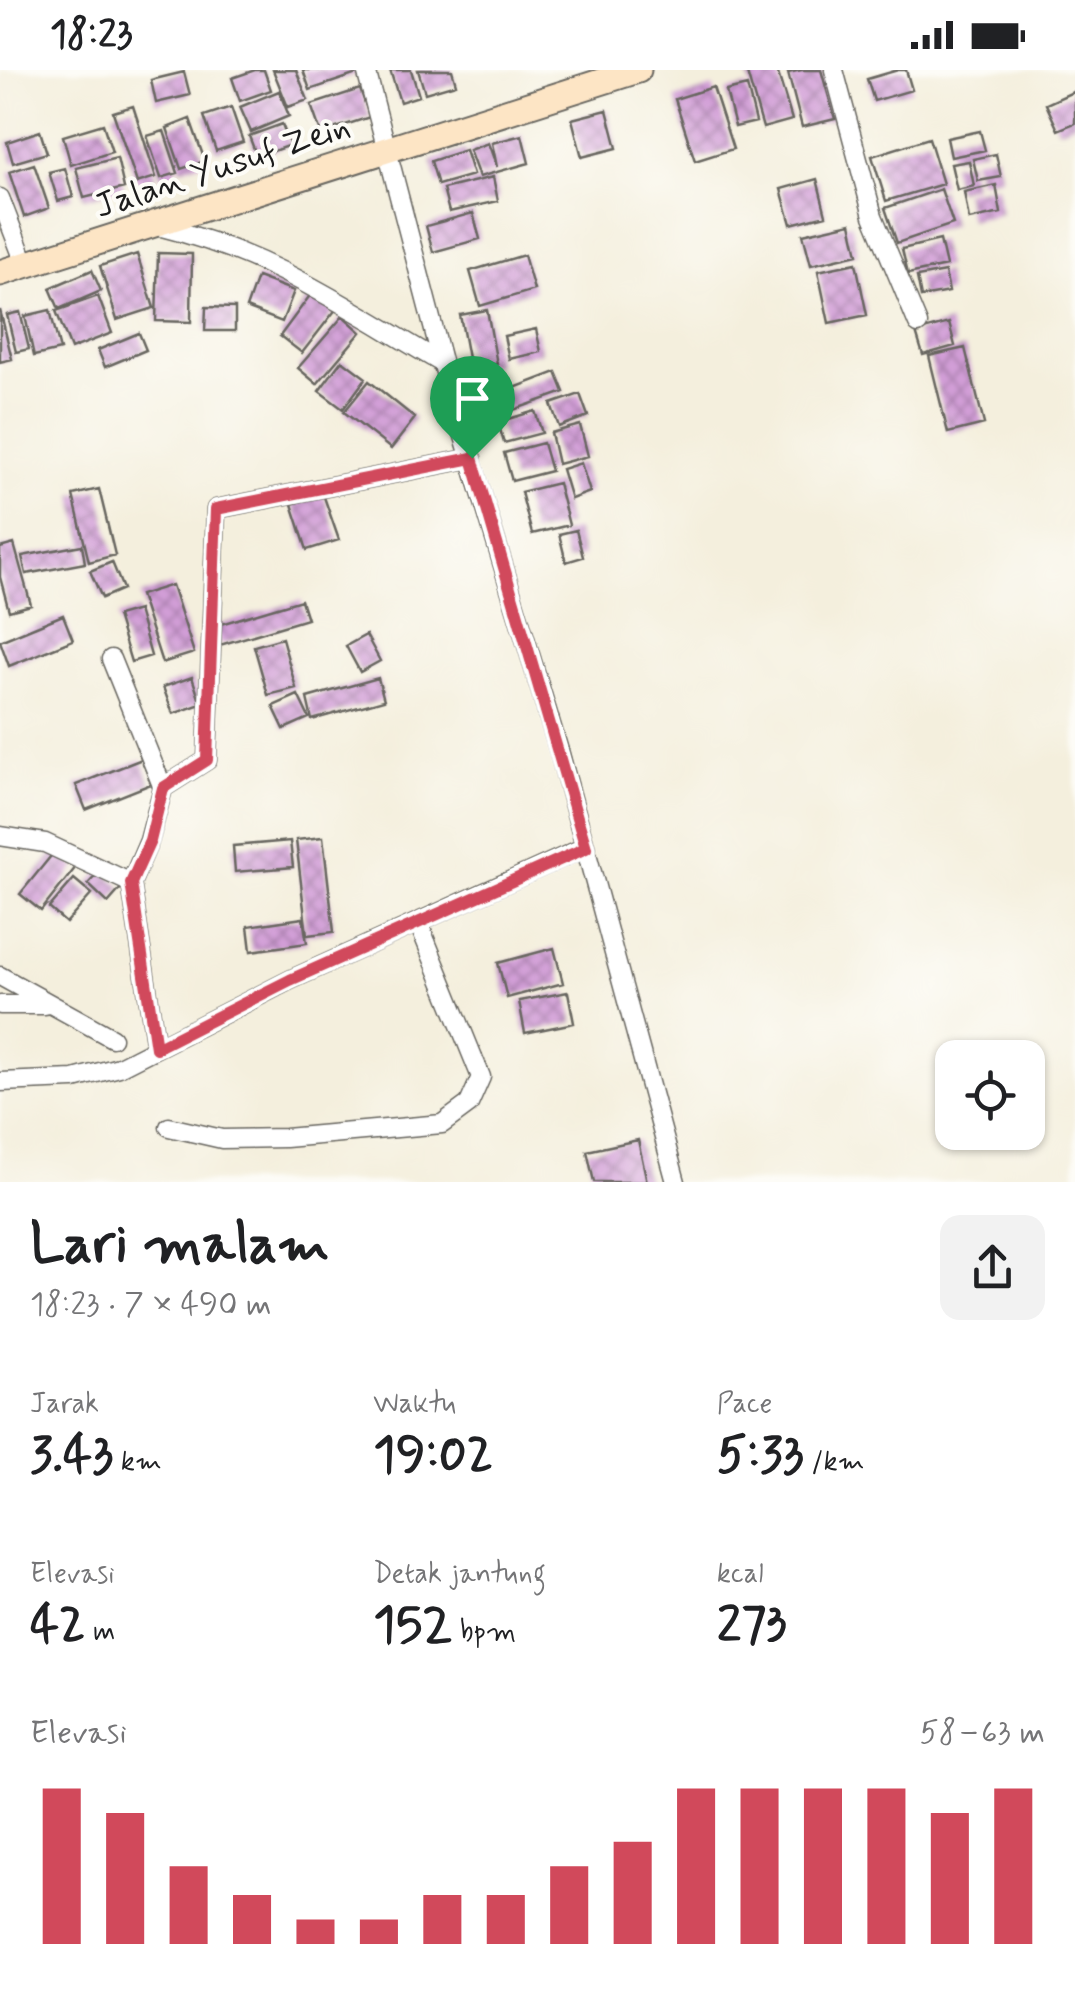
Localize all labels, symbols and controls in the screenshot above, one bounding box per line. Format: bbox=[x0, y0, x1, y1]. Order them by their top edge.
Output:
text: 18:23 bbox=[50, 11, 133, 60]
street label: Jalan Yusuf Zein bbox=[89, 104, 356, 230]
pin bbox=[430, 356, 515, 459]
icon: arrive bbox=[445, 371, 500, 426]
map controls bbox=[935, 1040, 1045, 1150]
button: locate bbox=[935, 1040, 1045, 1150]
text: Lari malam bbox=[30, 1210, 330, 1282]
button: share bbox=[940, 1215, 1045, 1320]
text: 18:23 · 7 × 490 m bbox=[30, 1284, 272, 1326]
text: Jarak bbox=[30, 1386, 99, 1423]
text: Waktu bbox=[373, 1386, 456, 1423]
text: Pace bbox=[717, 1386, 772, 1423]
text: 3.43 bbox=[30, 1423, 113, 1489]
text: 19:02 bbox=[373, 1423, 493, 1489]
text: 5:33 bbox=[717, 1423, 804, 1489]
text: km bbox=[113, 1444, 162, 1481]
text: /km bbox=[804, 1444, 864, 1481]
text: Elevasi bbox=[30, 1556, 115, 1593]
text: Detak jantung bbox=[373, 1556, 546, 1593]
text: kcal bbox=[717, 1556, 764, 1593]
text: 42 bbox=[30, 1593, 86, 1659]
text: 152 bbox=[373, 1593, 452, 1659]
text: 273 bbox=[717, 1593, 787, 1659]
text: m bbox=[86, 1614, 115, 1651]
text: bpm bbox=[452, 1614, 516, 1651]
text: Elevasi bbox=[30, 1712, 127, 1754]
text: 58–63 m bbox=[920, 1712, 1045, 1754]

